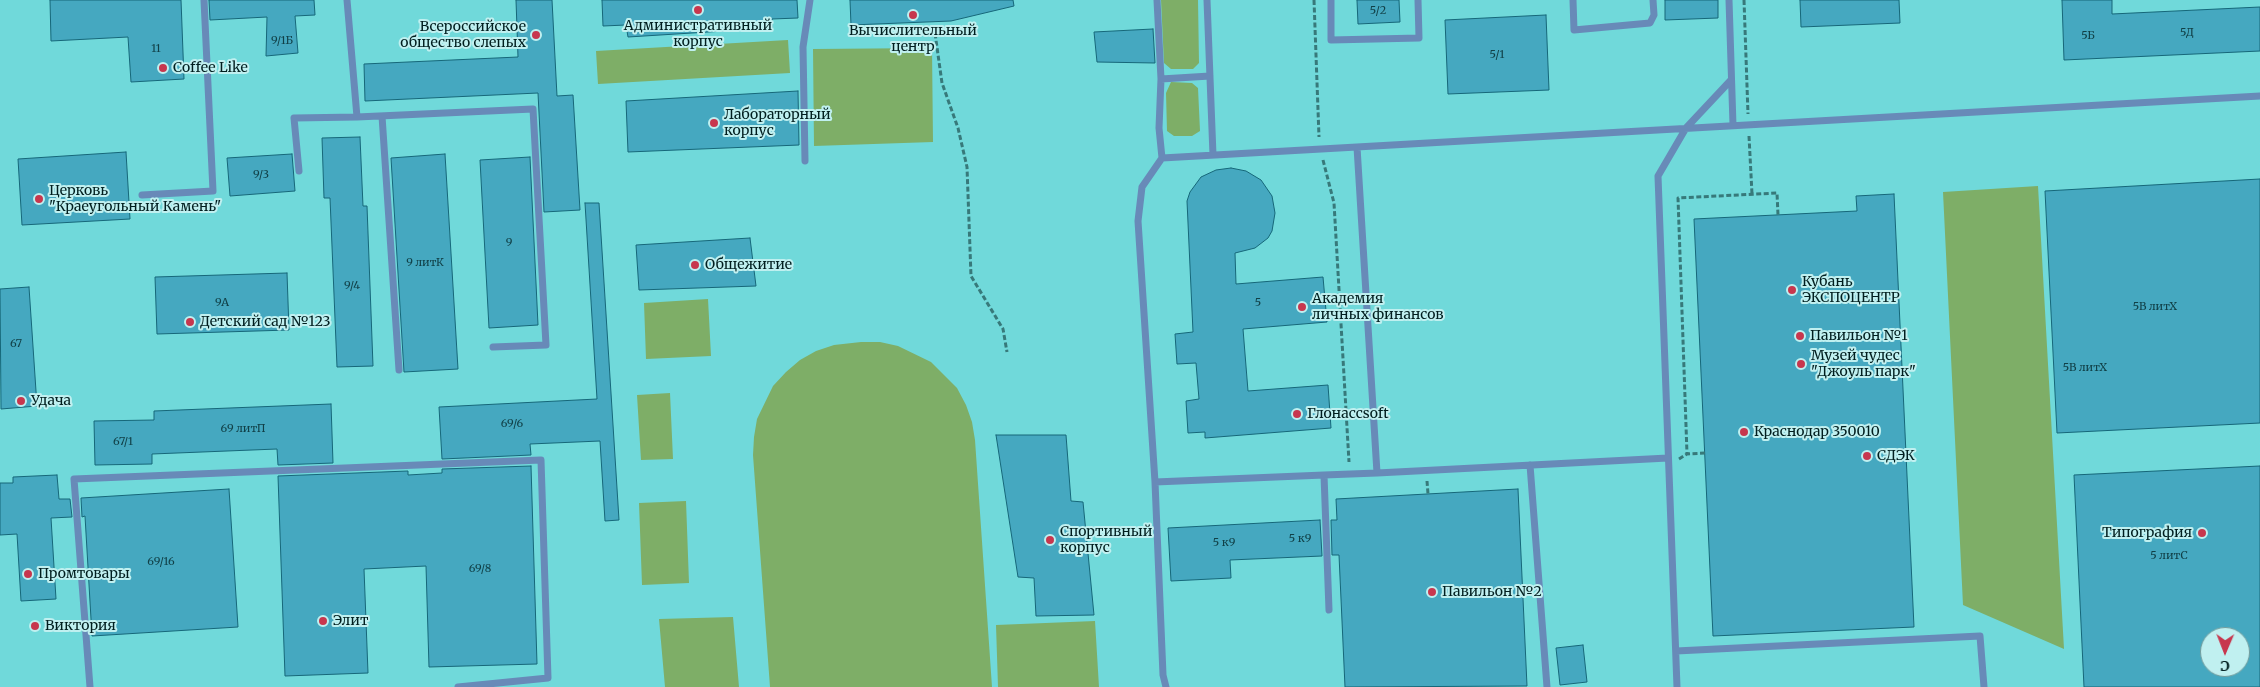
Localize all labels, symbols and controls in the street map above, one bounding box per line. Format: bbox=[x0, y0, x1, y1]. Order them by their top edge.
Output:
marker: Административный корпус bbox=[692, 4, 704, 16]
house number: 5/2 bbox=[1370, 4, 1386, 18]
marker: Вычислительный центр bbox=[907, 9, 919, 21]
place label: Административный корпус bbox=[624, 18, 772, 50]
place label: Всероссийское общество слепых bbox=[400, 19, 526, 52]
place label: Вычислительный центр bbox=[849, 23, 977, 56]
house number: 5Д bbox=[2180, 26, 2194, 40]
marker: Всероссийское общество слепых bbox=[530, 29, 542, 41]
house number: 5Б bbox=[2081, 29, 2095, 43]
house number: 9/1Б bbox=[271, 34, 293, 48]
house number: 11 bbox=[151, 42, 161, 56]
house number: 5/1 bbox=[1490, 48, 1504, 62]
place label: Coffee Like bbox=[173, 60, 248, 76]
marker: Coffee Like bbox=[157, 62, 169, 74]
place label: Лабораторный корпус bbox=[724, 107, 831, 140]
marker: Лабораторный корпус bbox=[708, 117, 720, 129]
house number: 9/3 bbox=[253, 168, 269, 182]
place label: Церковь "Краеугольный Камень" bbox=[49, 183, 221, 216]
marker: Церковь "Краеугольный Камень" bbox=[33, 193, 45, 205]
house number: 9 bbox=[506, 236, 512, 250]
house number: 9 литК bbox=[406, 256, 444, 270]
place label: Общежитие bbox=[705, 257, 792, 273]
marker: Общежитие bbox=[689, 259, 701, 271]
place label: Кубань ЭКСПОЦЕНТР bbox=[1802, 274, 1900, 306]
house number: 9/4 bbox=[344, 279, 360, 293]
marker: Кубань ЭКСПОЦЕНТР bbox=[1786, 284, 1798, 296]
place label: Академия личных финансов bbox=[1312, 291, 1444, 324]
house number: 9А bbox=[215, 296, 229, 310]
house number: 5 bbox=[1255, 296, 1261, 310]
house number: 5В литХ bbox=[2133, 300, 2177, 314]
marker: Академия личных финансов bbox=[1296, 301, 1308, 313]
place label: Детский сад №123 bbox=[200, 314, 330, 330]
marker: Детский сад №123 bbox=[184, 316, 196, 328]
place label: Павильон №1 bbox=[1810, 328, 1908, 344]
marker: Павильон №1 bbox=[1794, 330, 1806, 342]
house number: 67 bbox=[10, 337, 22, 351]
place label: Музей чудес "Джоуль парк" bbox=[1811, 348, 1916, 381]
marker: Музей чудес "Джоуль парк" bbox=[1795, 358, 1807, 370]
house number: 5В литХ bbox=[2063, 361, 2107, 375]
place label: Удача bbox=[31, 393, 71, 409]
marker: Удача bbox=[15, 395, 27, 407]
place label: Глонассsoft bbox=[1307, 406, 1389, 422]
marker: Глонассsoft bbox=[1291, 408, 1303, 420]
house number: 69/6 bbox=[501, 417, 523, 431]
house number: 69 литП bbox=[221, 422, 265, 436]
place label: Краснодар 350010 bbox=[1754, 424, 1880, 440]
marker: Краснодар 350010 bbox=[1738, 426, 1750, 438]
house number: 67/1 bbox=[113, 435, 133, 449]
place label: СДЭК bbox=[1877, 448, 1915, 464]
marker: СДЭК bbox=[1861, 450, 1873, 462]
place label: Спортивный корпус bbox=[1060, 524, 1152, 556]
place label: Типография bbox=[2102, 525, 2192, 541]
marker: Типография bbox=[2196, 527, 2208, 539]
house number: 5 к9 bbox=[1289, 532, 1311, 546]
marker: Спортивный корпус bbox=[1044, 534, 1056, 546]
house number: 5 к9 bbox=[1213, 536, 1235, 550]
house number: 5 литС bbox=[2150, 549, 2188, 563]
house number: 69/16 bbox=[147, 555, 175, 569]
house number: 69/8 bbox=[469, 562, 491, 576]
place label: Промтовары bbox=[38, 566, 130, 582]
marker: Промтовары bbox=[22, 568, 34, 580]
place label: Павильон №2 bbox=[1442, 584, 1542, 600]
marker: Павильон №2 bbox=[1426, 586, 1438, 598]
place label: Элит bbox=[333, 613, 368, 629]
marker: Элит bbox=[317, 615, 329, 627]
place label: Виктория bbox=[45, 618, 116, 634]
marker: Виктория bbox=[29, 620, 41, 632]
north arrow bbox=[2200, 627, 2250, 677]
text: С bbox=[2220, 657, 2230, 675]

